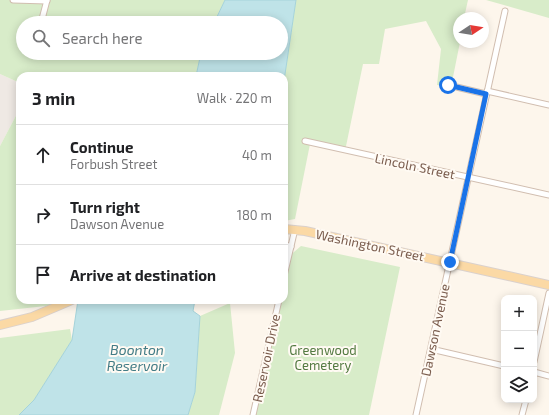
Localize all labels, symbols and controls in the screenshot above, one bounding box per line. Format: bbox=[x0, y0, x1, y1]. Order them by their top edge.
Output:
north arrow bbox=[453, 12, 489, 48]
search box bbox=[16, 16, 288, 60]
icon: search bbox=[30, 27, 52, 49]
text: Search here bbox=[62, 29, 143, 47]
route start bbox=[439, 76, 457, 94]
text: 3 min bbox=[32, 88, 75, 108]
text: Walk · 220 m bbox=[197, 90, 272, 106]
text: Continue bbox=[70, 138, 133, 156]
icon: ahead bbox=[32, 144, 54, 166]
text: 40 m bbox=[242, 147, 272, 163]
street label: Lincoln Street bbox=[373, 150, 457, 182]
text: Forbush Street bbox=[70, 156, 157, 172]
text: Turn right bbox=[70, 198, 140, 216]
icon: right bbox=[32, 204, 54, 226]
text: 180 m bbox=[237, 207, 272, 223]
text: Dawson Avenue bbox=[70, 216, 164, 232]
street label: Washington Street bbox=[314, 226, 426, 264]
route end bbox=[441, 253, 459, 271]
icon: arrive bbox=[32, 264, 54, 286]
text: Arrive at destination bbox=[70, 266, 216, 284]
street label: Dawson Avenue bbox=[417, 282, 453, 378]
map controls bbox=[501, 295, 537, 403]
button: + bbox=[501, 295, 537, 331]
street label: Reservoir Drive bbox=[249, 312, 283, 404]
button: − bbox=[501, 331, 537, 367]
water label: Boonton Reservoir bbox=[107, 341, 168, 374]
park label: Greenwood Cemetery bbox=[289, 342, 357, 373]
button: layers bbox=[501, 367, 537, 403]

